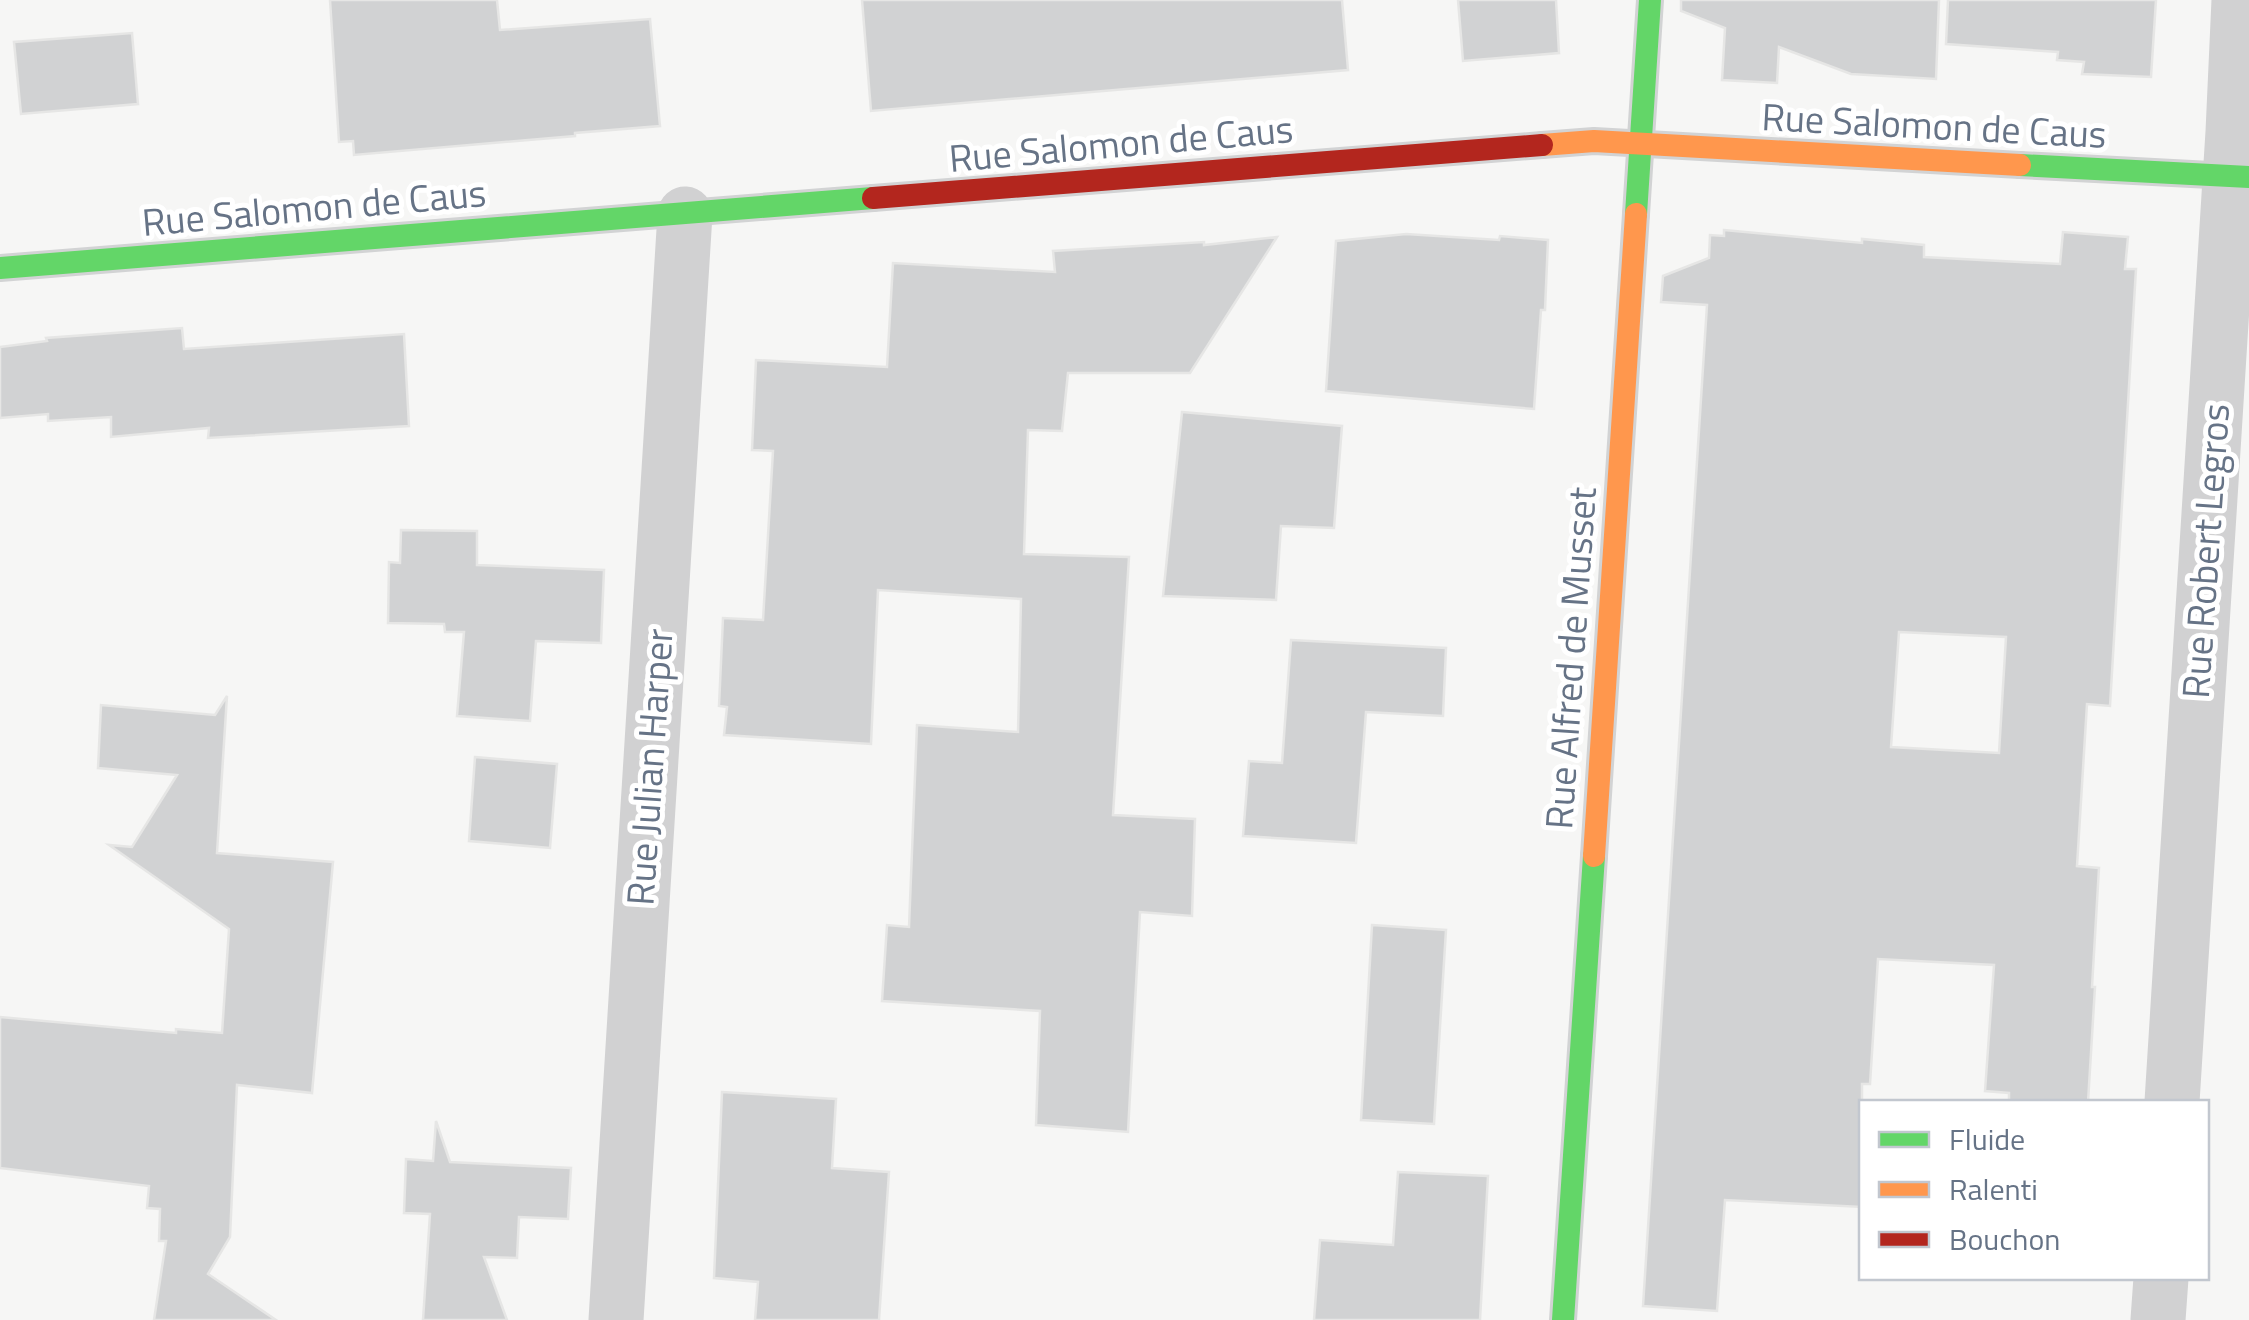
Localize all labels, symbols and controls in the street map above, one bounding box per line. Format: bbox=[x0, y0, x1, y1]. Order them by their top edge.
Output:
street label: Rue Salomon de Caus bbox=[1760, 87, 2108, 163]
street label: Rue Salomon de Caus bbox=[946, 99, 1295, 187]
street label: Rue Salomon de Caus bbox=[139, 163, 488, 251]
street label: Rue Robert Legros bbox=[2166, 402, 2244, 700]
street label: Rue Alfred de Musset bbox=[1529, 485, 1611, 831]
street label: Rue Julian Harper bbox=[610, 627, 688, 907]
legend bbox=[1859, 1100, 2209, 1280]
text: Fluide bbox=[1949, 1116, 2025, 1162]
text: Ralenti bbox=[1949, 1166, 2038, 1212]
text: Bouchon bbox=[1949, 1216, 2060, 1262]

